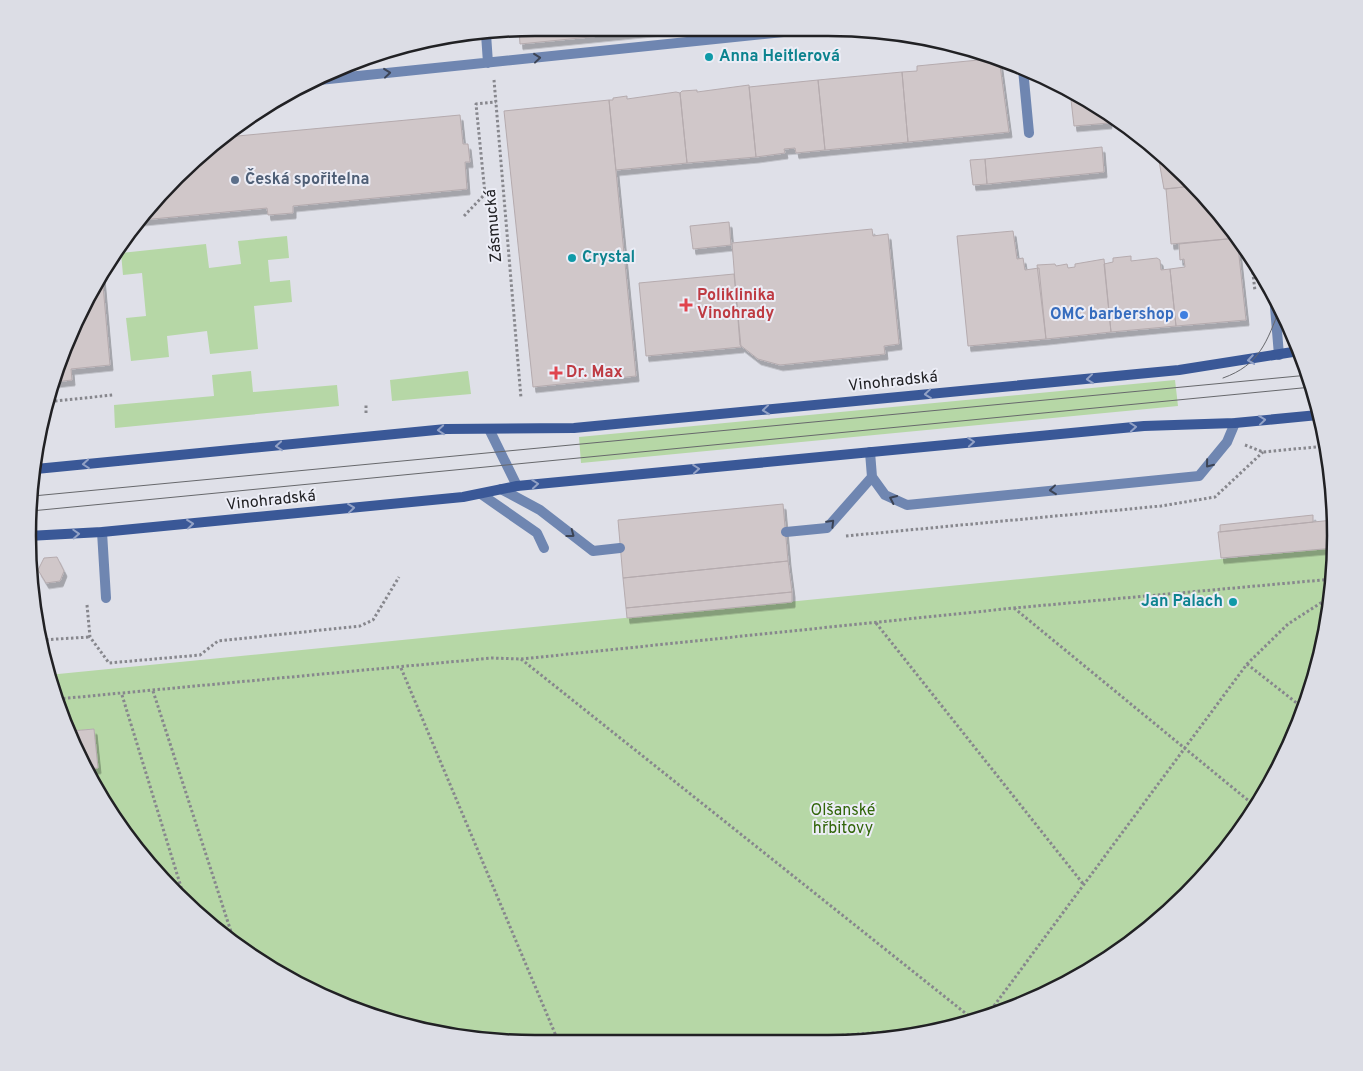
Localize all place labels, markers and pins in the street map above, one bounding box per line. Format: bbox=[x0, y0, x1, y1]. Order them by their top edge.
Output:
place label: Anna Heitlerová bbox=[719, 47, 840, 67]
marker: Anna Heitlerová bbox=[703, 51, 715, 63]
place label: Česká spořitelna bbox=[245, 168, 369, 190]
marker: Česká spořitelna bbox=[229, 174, 241, 186]
place label: Crystal bbox=[582, 248, 635, 268]
marker: Crystal bbox=[566, 252, 578, 264]
place label: Poliklinika Vinohrady bbox=[697, 286, 775, 324]
marker: Poliklinika Vinohrady bbox=[679, 298, 693, 312]
place label: OMC barbershop bbox=[1050, 305, 1174, 325]
marker: OMC barbershop bbox=[1178, 309, 1190, 321]
place label: Dr. Max bbox=[566, 363, 623, 383]
marker: Dr. Max bbox=[550, 367, 562, 379]
place label: Jan Palach bbox=[1141, 592, 1223, 612]
marker: Jan Palach bbox=[1227, 596, 1239, 608]

